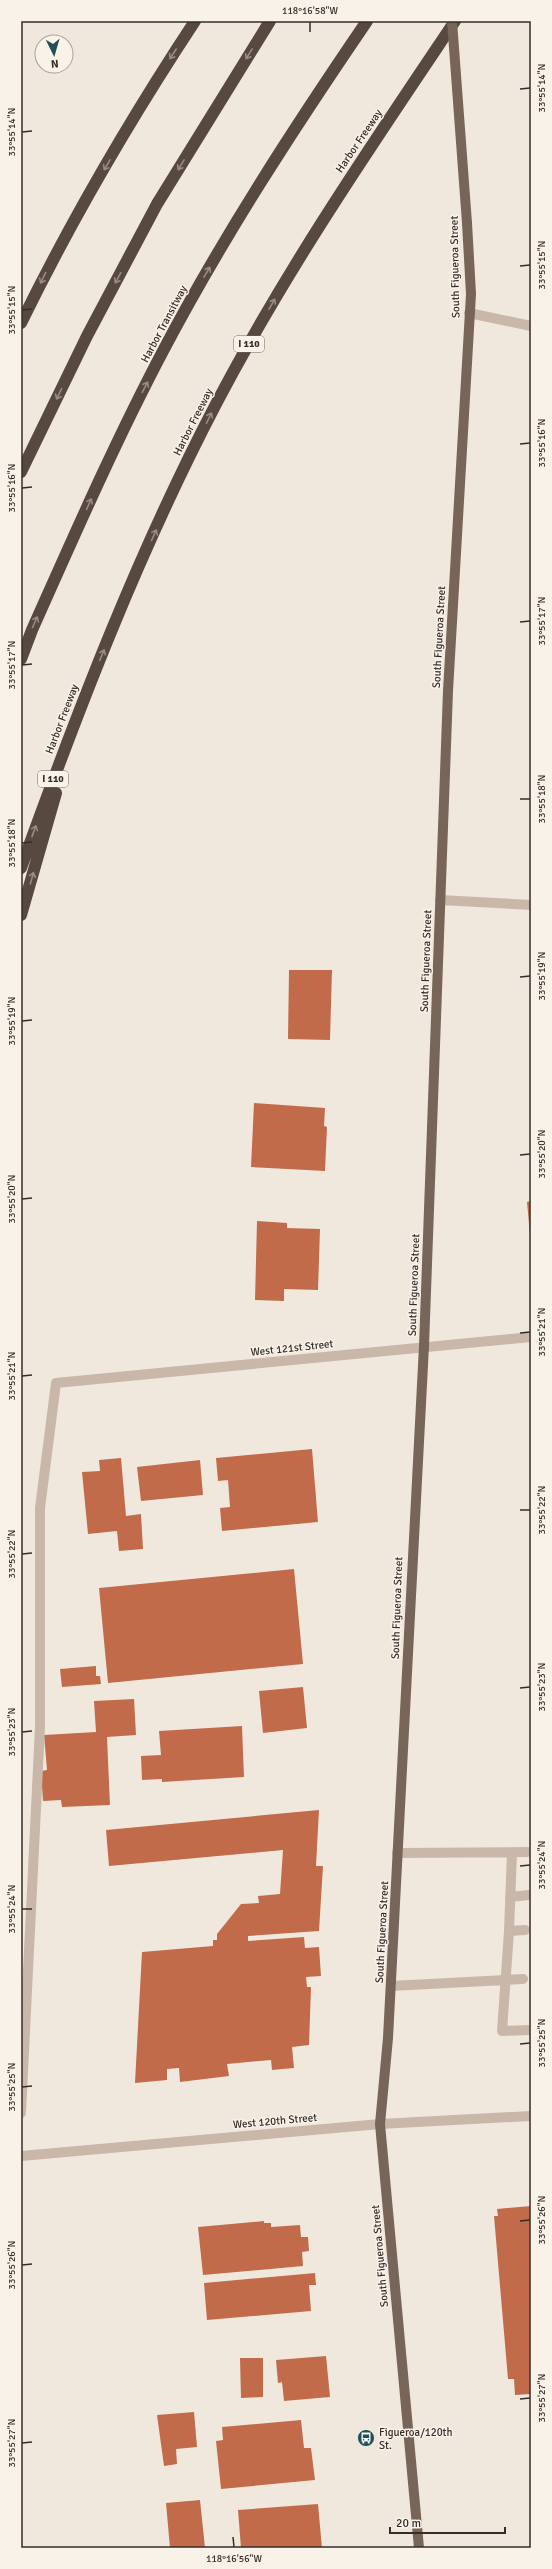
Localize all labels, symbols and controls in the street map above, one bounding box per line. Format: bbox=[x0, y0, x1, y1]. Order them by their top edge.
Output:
text: 118°16'58"W bbox=[282, 5, 338, 17]
north arrow bbox=[34, 34, 74, 74]
one-way arrow bbox=[169, 48, 177, 59]
one-way arrow bbox=[245, 48, 253, 59]
text: N bbox=[50, 57, 59, 70]
text: 33°55'14"N bbox=[536, 64, 548, 112]
street label: Harbor Freeway bbox=[333, 106, 385, 175]
text: 33°55'14"N bbox=[6, 108, 18, 156]
one-way arrow bbox=[102, 159, 110, 171]
one-way arrow bbox=[176, 159, 184, 171]
street label: South Figueroa Street bbox=[448, 216, 462, 318]
text: 33°55'15"N bbox=[536, 241, 548, 289]
one-way arrow bbox=[203, 267, 211, 278]
one-way arrow bbox=[39, 272, 46, 284]
one-way arrow bbox=[114, 272, 121, 284]
street label: Harbor Transitway bbox=[138, 282, 190, 365]
text: 33°55'15"N bbox=[6, 286, 18, 334]
one-way arrow bbox=[268, 298, 276, 310]
road number: I 110 bbox=[234, 336, 264, 352]
one-way arrow bbox=[141, 381, 149, 393]
street label: Harbor Freeway bbox=[170, 385, 216, 458]
one-way arrow bbox=[55, 388, 62, 400]
one-way arrow bbox=[206, 412, 213, 424]
text: 33°55'16"N bbox=[536, 419, 548, 467]
text: 33°55'16"N bbox=[6, 464, 18, 512]
one-way arrow bbox=[86, 498, 93, 510]
one-way arrow bbox=[150, 530, 158, 542]
street label: South Figueroa Street bbox=[430, 585, 448, 688]
text: 33°55'17"N bbox=[536, 597, 548, 645]
one-way arrow bbox=[32, 617, 39, 629]
text: 33°55'17"N bbox=[6, 641, 18, 689]
one-way arrow bbox=[98, 649, 106, 661]
street label: Harbor Freeway bbox=[43, 681, 82, 756]
road number: I 110 bbox=[38, 771, 68, 787]
text: 33°55'18"N bbox=[536, 775, 548, 823]
text: 33°55'18"N bbox=[6, 819, 18, 867]
one-way arrow bbox=[31, 826, 39, 838]
one-way arrow bbox=[28, 872, 36, 885]
street label: South Figueroa Street bbox=[418, 909, 434, 1012]
text: 33°55'19"N bbox=[536, 952, 548, 1000]
text: 33°55'19"N bbox=[6, 997, 18, 1045]
text: 33°55'20"N bbox=[536, 1130, 548, 1178]
text: 33°55'20"N bbox=[6, 1175, 18, 1223]
street label: South Figueroa Street bbox=[406, 1233, 422, 1336]
text: 33°55'21"N bbox=[536, 1308, 548, 1356]
street label: West 121st Street bbox=[250, 1337, 334, 1359]
text: 33°55'21"N bbox=[6, 1352, 18, 1400]
text: 33°55'22"N bbox=[536, 1486, 548, 1534]
text: 33°55'22"N bbox=[6, 1530, 18, 1578]
street label: South Figueroa Street bbox=[389, 1556, 405, 1659]
text: 33°55'23"N bbox=[536, 1663, 548, 1711]
text: 33°55'23"N bbox=[6, 1708, 18, 1756]
text: 33°55'24"N bbox=[536, 1841, 548, 1889]
street label: South Figueroa Street bbox=[373, 1880, 391, 1983]
text: 33°55'24"N bbox=[6, 1885, 18, 1933]
text: 33°55'25"N bbox=[536, 2019, 548, 2067]
text: 33°55'25"N bbox=[6, 2063, 18, 2111]
street label: West 120th Street bbox=[232, 2111, 318, 2131]
text: 33°55'26"N bbox=[536, 2196, 548, 2244]
street label: South Figueroa Street bbox=[369, 2204, 391, 2308]
text: 33°55'26"N bbox=[6, 2241, 18, 2289]
text: 33°55'27"N bbox=[536, 2374, 548, 2422]
text: 33°55'27"N bbox=[6, 2419, 18, 2467]
place label: Figueroa/120th St. bbox=[379, 2426, 452, 2452]
bus stop icon: Figueroa/120th St. bbox=[356, 2428, 376, 2448]
scale bar bbox=[390, 2509, 505, 2535]
text: 20 m bbox=[396, 2516, 421, 2531]
text: 118°16'56"W bbox=[206, 2553, 262, 2565]

